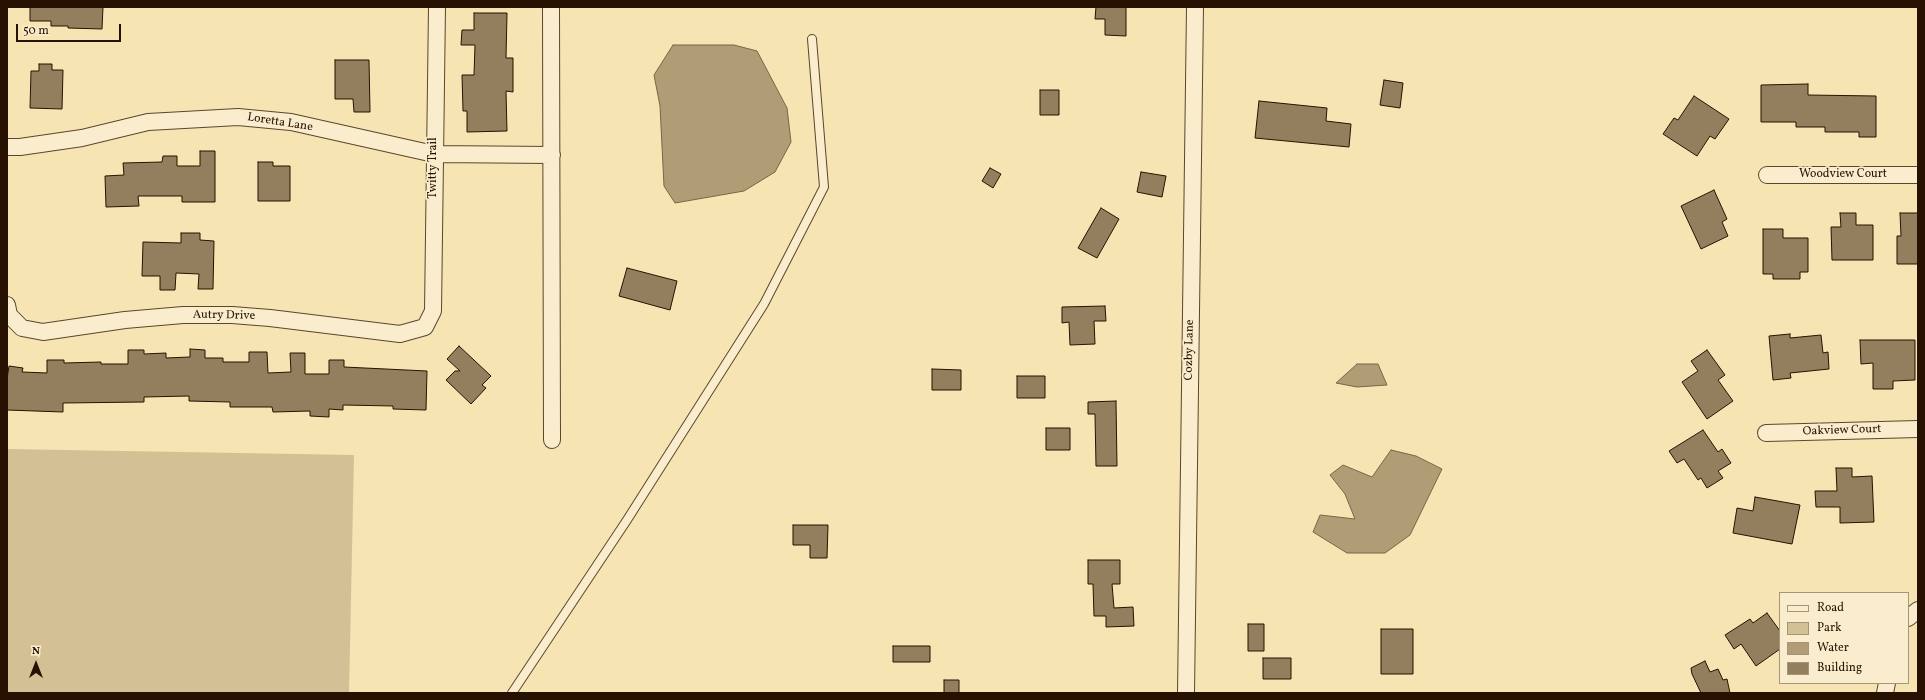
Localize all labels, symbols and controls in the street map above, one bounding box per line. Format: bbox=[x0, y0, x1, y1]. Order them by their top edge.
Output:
scale bar bbox=[18, 16, 123, 42]
text: 50 m bbox=[23, 23, 49, 39]
street label: Loretta Lane bbox=[246, 111, 314, 135]
street label: Twitty Trail bbox=[427, 137, 441, 199]
street label: Woodview Court bbox=[1799, 168, 1887, 182]
street label: Autry Drive bbox=[193, 308, 255, 324]
street label: Cozby Lane bbox=[1182, 319, 1198, 381]
street label: Oakview Court bbox=[1802, 422, 1882, 440]
legend bbox=[1779, 592, 1909, 684]
text: Road bbox=[1817, 600, 1844, 616]
text: Park bbox=[1817, 620, 1842, 636]
text: Water bbox=[1817, 640, 1849, 656]
north arrow bbox=[16, 644, 56, 684]
text: N bbox=[32, 644, 40, 659]
text: Building bbox=[1817, 660, 1862, 676]

